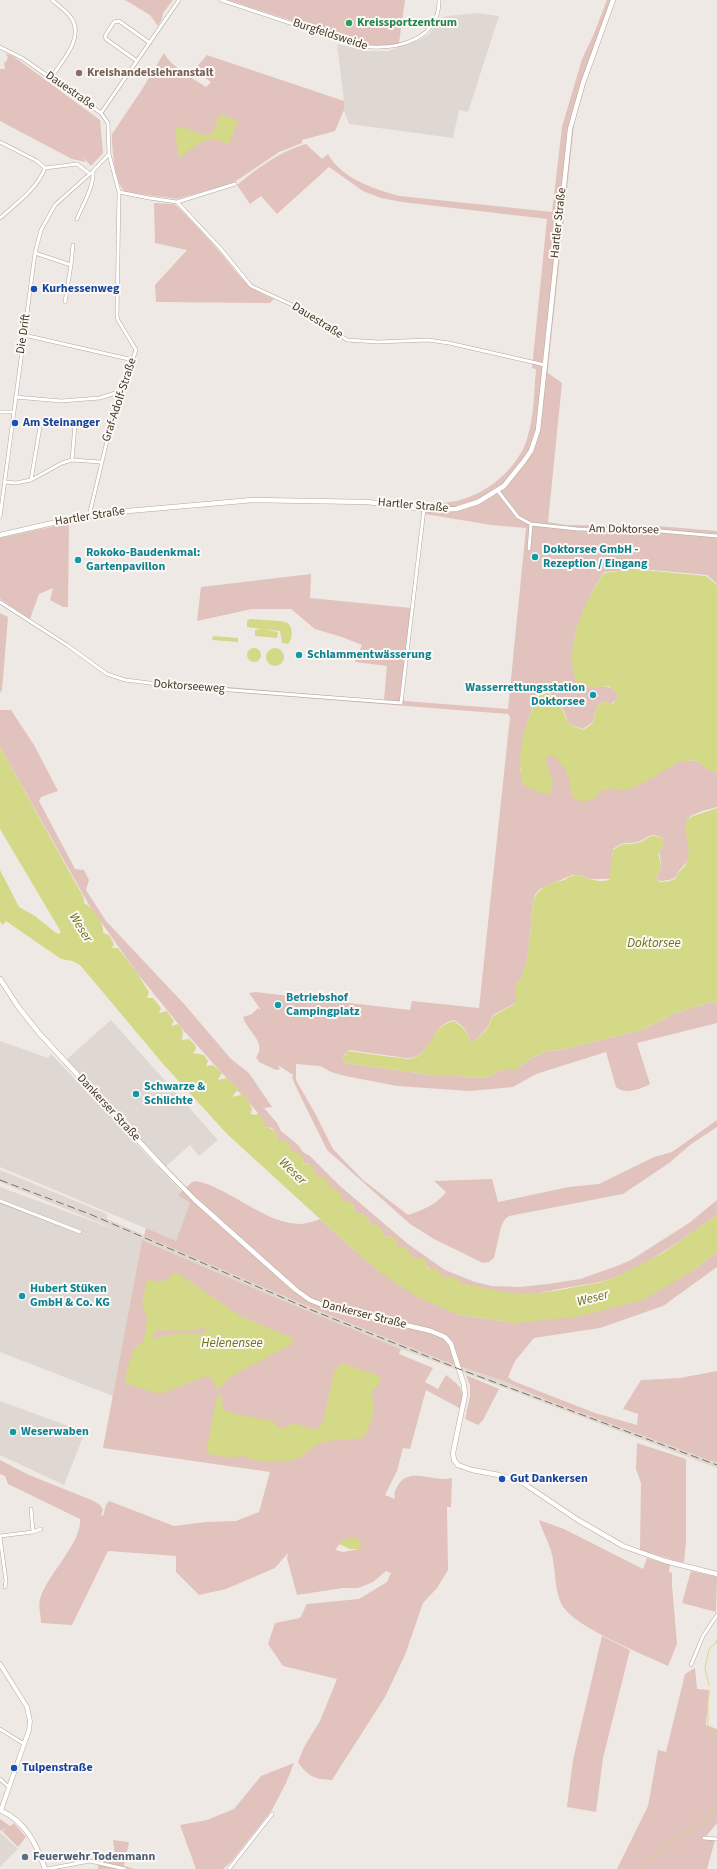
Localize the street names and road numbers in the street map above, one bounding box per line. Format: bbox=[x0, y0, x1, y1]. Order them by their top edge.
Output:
street label: Burgfeldsweide bbox=[291, 16, 369, 54]
street label: Dauestraße bbox=[42, 69, 98, 113]
street label: Hartler Straße bbox=[548, 187, 570, 259]
street label: Dauestraße bbox=[289, 300, 345, 342]
street label: Die Drift bbox=[14, 313, 34, 355]
street label: Graf-Adolf-Straße bbox=[100, 356, 140, 444]
street label: Hartler Straße bbox=[377, 496, 449, 516]
street label: Hartler Straße bbox=[54, 504, 126, 530]
street label: Am Doktorsee bbox=[589, 522, 659, 538]
street label: Doktorseeweg bbox=[153, 677, 225, 697]
street label: Dankerser Straße bbox=[73, 1072, 143, 1144]
street label: Dankerser Straße bbox=[320, 1298, 408, 1332]

